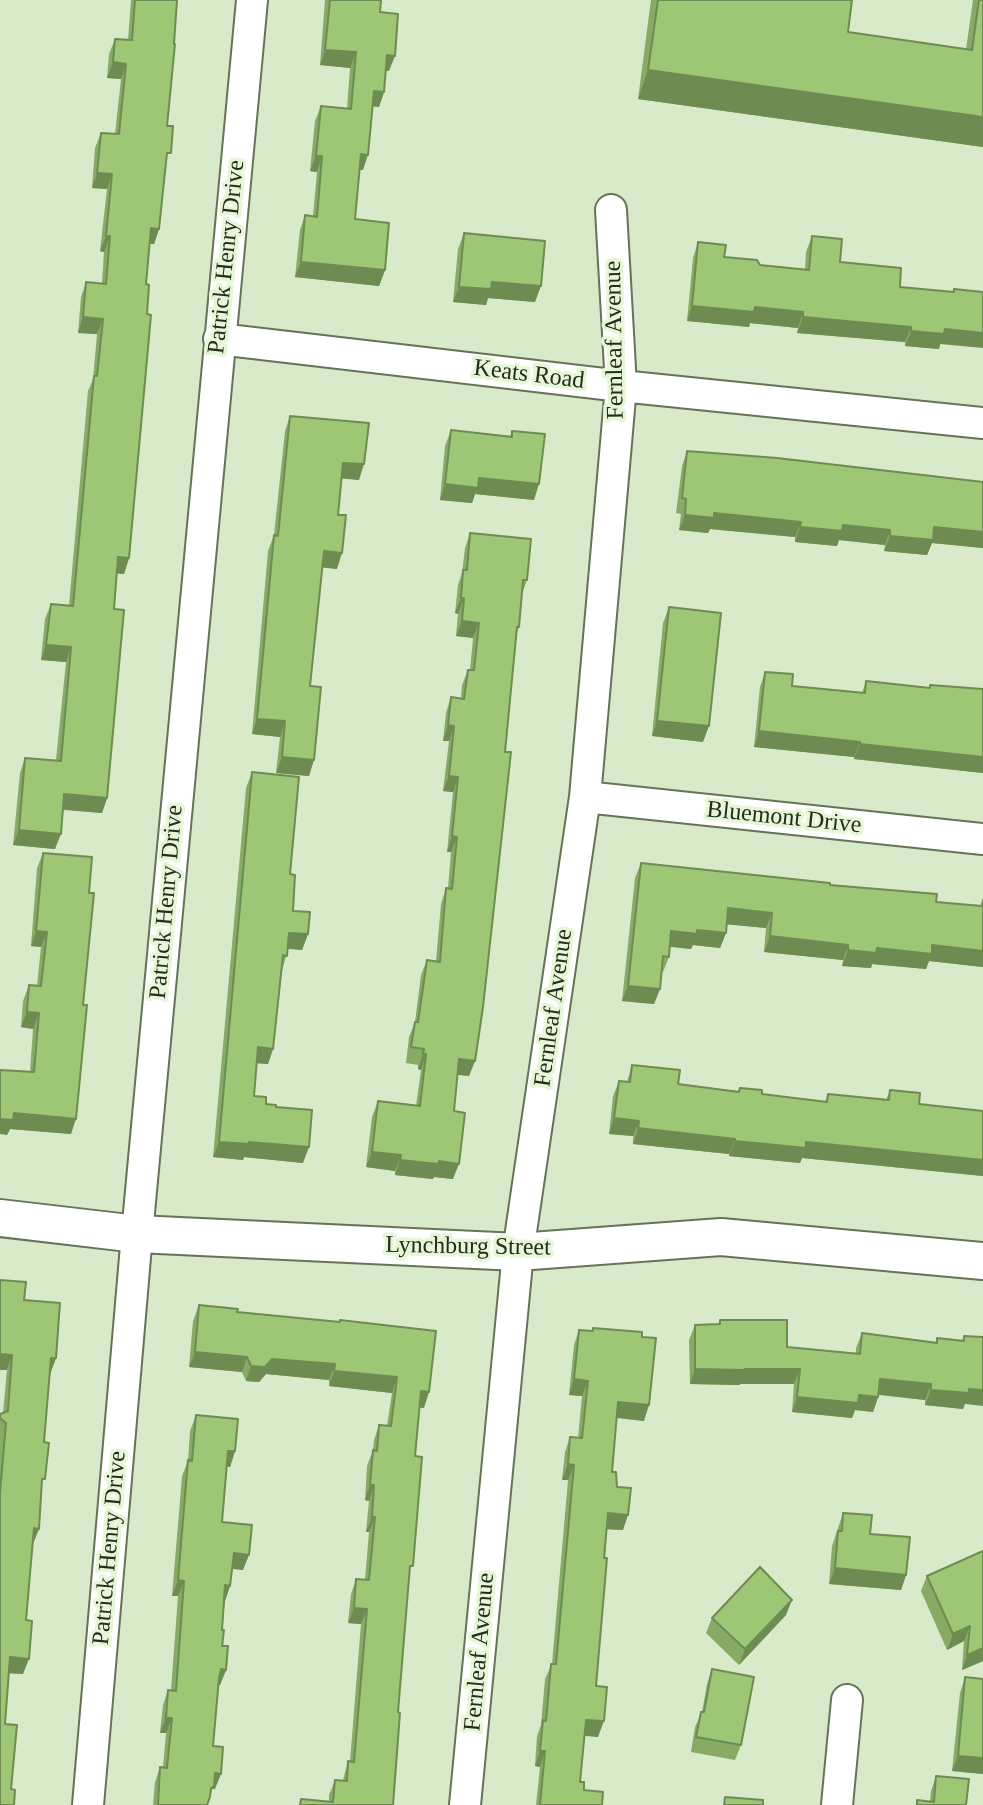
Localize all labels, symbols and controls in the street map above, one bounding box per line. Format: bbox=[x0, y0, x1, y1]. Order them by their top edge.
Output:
street label: Patrick Henry Drive bbox=[203, 159, 251, 355]
street label: Fernleaf Avenue bbox=[599, 260, 631, 420]
street label: Keats Road bbox=[472, 354, 586, 396]
street label: Bluemont Drive bbox=[705, 796, 863, 840]
street label: Patrick Henry Drive bbox=[144, 804, 190, 1000]
street label: Fernleaf Avenue bbox=[529, 927, 579, 1089]
street label: Lynchburg Street bbox=[385, 1231, 551, 1263]
street label: Patrick Henry Drive bbox=[87, 1450, 133, 1646]
street label: Fernleaf Avenue bbox=[459, 1572, 501, 1732]

